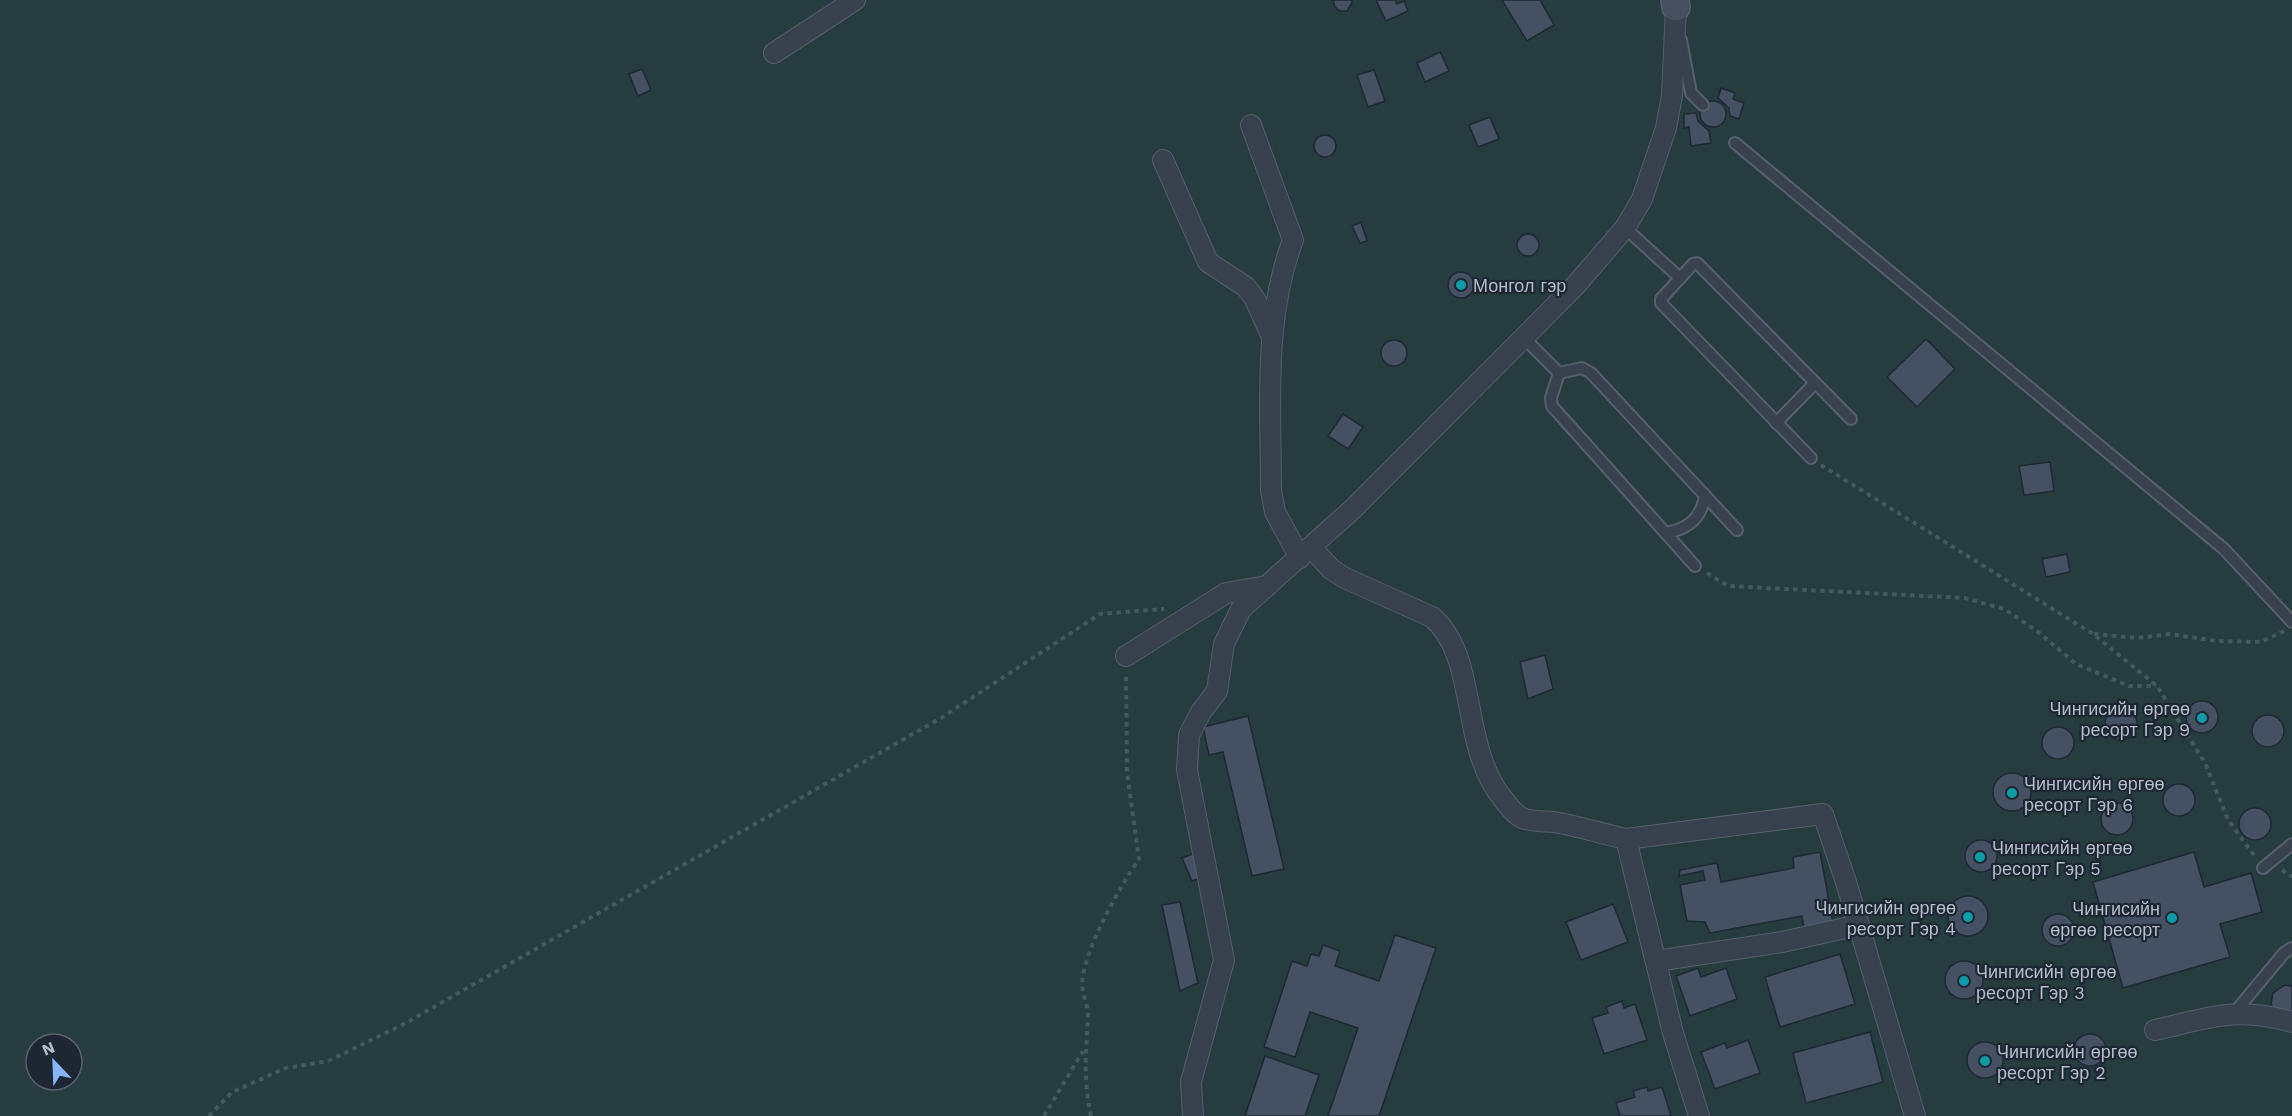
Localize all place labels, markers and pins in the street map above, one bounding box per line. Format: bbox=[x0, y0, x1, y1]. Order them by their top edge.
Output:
place label: Монгол гэр bbox=[1473, 275, 1566, 296]
marker: Монгол гэр bbox=[1454, 278, 1468, 292]
place label: Чингисийн өргөө ресорт Гэр 9 bbox=[2050, 698, 2190, 740]
marker: Чингисийн өргөө ресорт Гэр 9 bbox=[2195, 711, 2209, 725]
place label: Чингисийн өргөө ресорт Гэр 6 bbox=[2024, 773, 2164, 815]
marker: Чингисийн өргөө ресорт Гэр 6 bbox=[2005, 786, 2019, 800]
place label: Чингисийн өргөө ресорт Гэр 5 bbox=[1992, 837, 2132, 879]
marker: Чингисийн өргөө ресорт Гэр 5 bbox=[1973, 850, 1987, 864]
place label: Чингисийн өргөө ресорт Гэр 4 bbox=[1816, 897, 1956, 939]
place label: Чингисийн өргөө ресорт bbox=[2050, 898, 2160, 940]
marker: Чингисийн өргөө ресорт Гэр 4 bbox=[1961, 910, 1975, 924]
marker: Чингисийн өргөө ресорт bbox=[2165, 911, 2179, 925]
place label: Чингисийн өргөө ресорт Гэр 3 bbox=[1976, 961, 2116, 1003]
marker: Чингисийн өргөө ресорт Гэр 3 bbox=[1957, 974, 1971, 988]
place label: Чингисийн өргөө ресорт Гэр 2 bbox=[1997, 1041, 2137, 1083]
marker: Чингисийн өргөө ресорт Гэр 2 bbox=[1978, 1054, 1992, 1068]

